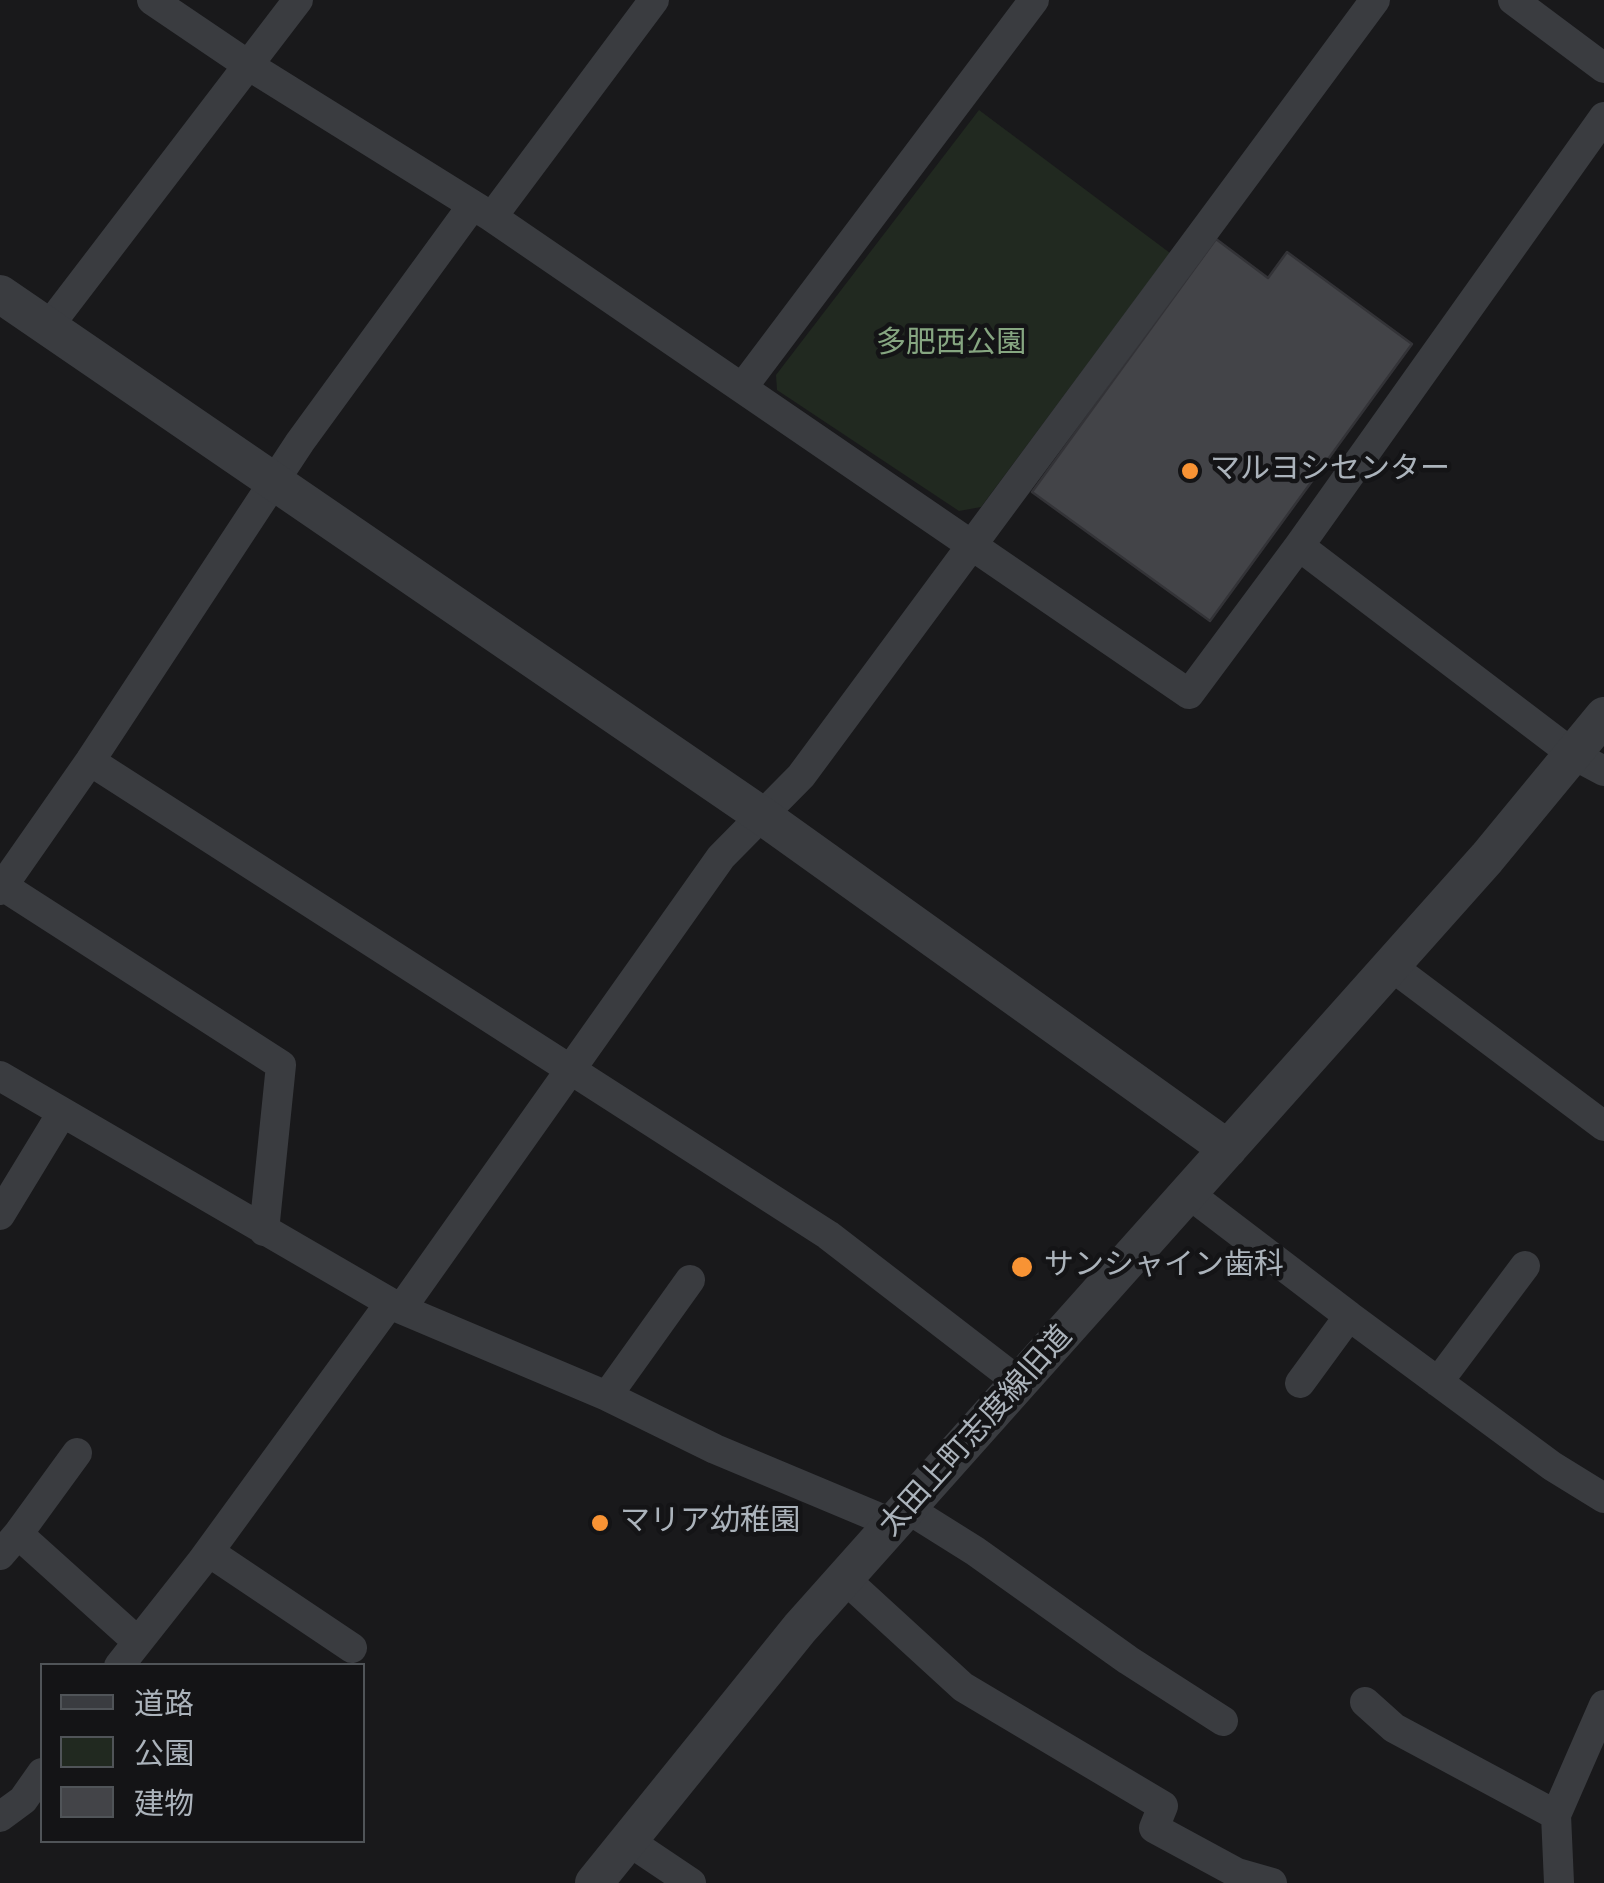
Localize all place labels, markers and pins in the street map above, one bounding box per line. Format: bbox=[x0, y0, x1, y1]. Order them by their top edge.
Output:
place label: マルヨシセンター bbox=[1210, 453, 1450, 489]
marker: マルヨシセンター bbox=[1179, 460, 1201, 482]
place label: サンシャイン歯科 bbox=[1044, 1249, 1284, 1285]
marker: サンシャイン歯科 bbox=[1009, 1254, 1035, 1280]
place label: マリア幼稚園 bbox=[620, 1505, 800, 1541]
marker: マリア幼稚園 bbox=[589, 1512, 611, 1534]

